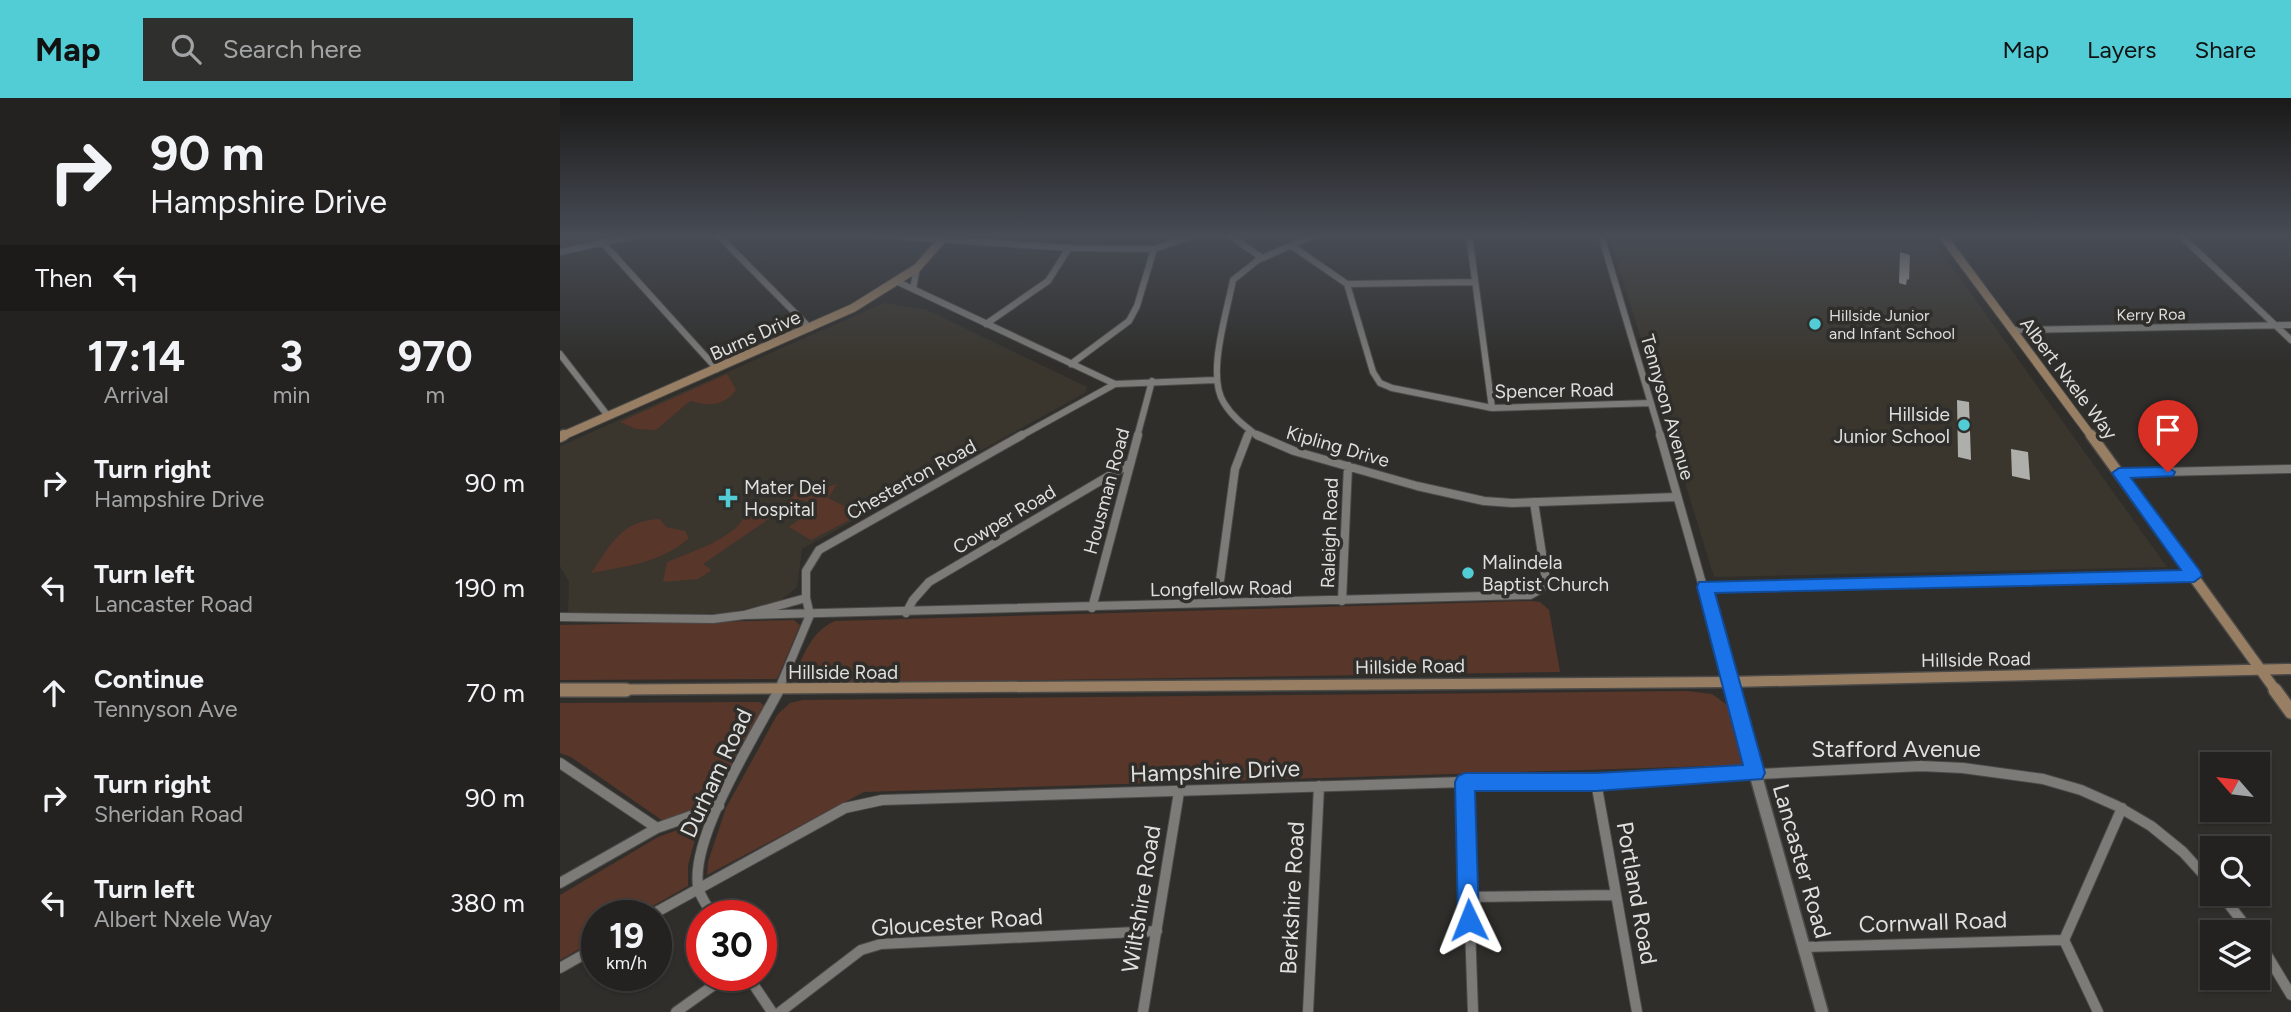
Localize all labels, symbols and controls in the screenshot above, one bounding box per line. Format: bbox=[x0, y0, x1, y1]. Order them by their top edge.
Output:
search box bbox=[143, 18, 633, 81]
text: Map bbox=[35, 30, 101, 69]
icon: search bbox=[167, 30, 205, 68]
text: Search here bbox=[223, 33, 362, 65]
text: Map bbox=[2002, 35, 2049, 64]
text: Layers bbox=[2087, 35, 2156, 64]
text: Share bbox=[2194, 35, 2256, 64]
text: 90 m bbox=[150, 123, 265, 182]
icon: right bbox=[35, 126, 126, 217]
text: Hampshire Drive bbox=[150, 183, 387, 221]
icon: left bbox=[107, 259, 145, 297]
text: Then bbox=[35, 262, 93, 294]
street label: Kerry Roa bbox=[2116, 304, 2186, 325]
street label: Burns Drive bbox=[706, 305, 804, 366]
place label: Hillside Junior and Infant School bbox=[1829, 306, 1955, 343]
street label: Albert Nxele Way bbox=[2015, 313, 2122, 444]
marker: Hillside Junior and Infant School bbox=[1807, 316, 1823, 332]
text: 17:14 bbox=[87, 331, 185, 382]
text: 3 bbox=[280, 331, 303, 382]
text: 970 bbox=[398, 331, 473, 382]
street label: Tennyson Avenue bbox=[1636, 332, 1699, 482]
street label: Spencer Road bbox=[1494, 378, 1614, 403]
text: Arrival bbox=[104, 381, 169, 409]
text: min bbox=[273, 381, 310, 409]
text: m bbox=[425, 381, 445, 409]
pin bbox=[2138, 400, 2198, 472]
place label: Hillside Junior School bbox=[1834, 403, 1950, 448]
icon: arrive bbox=[2149, 411, 2187, 449]
marker: Hillside Junior School bbox=[1956, 417, 1972, 433]
street label: Kipling Drive bbox=[1284, 421, 1392, 472]
street label: Housman Road bbox=[1079, 426, 1134, 557]
street label: Chesterton Road bbox=[842, 434, 980, 525]
text: Turn right bbox=[94, 453, 211, 485]
icon: right bbox=[35, 464, 73, 502]
text: 90 m bbox=[465, 467, 525, 499]
place label: Mater Dei Hospital bbox=[744, 476, 826, 521]
street label: Raleigh Road bbox=[1316, 477, 1343, 589]
street label: Cowper Road bbox=[949, 480, 1060, 559]
text: Hampshire Drive bbox=[94, 485, 264, 513]
marker: Mater Dei Hospital bbox=[718, 488, 738, 508]
place label: Malindela Baptist Church bbox=[1482, 551, 1609, 596]
text: Turn left bbox=[94, 558, 195, 590]
marker: Malindela Baptist Church bbox=[1460, 565, 1476, 581]
icon: left bbox=[35, 569, 73, 607]
text: 190 m bbox=[454, 572, 525, 604]
street label: Longfellow Road bbox=[1150, 576, 1292, 601]
text: Lancaster Road bbox=[94, 590, 253, 618]
street label: Hillside Road bbox=[1921, 647, 2031, 672]
street label: Hillside Road bbox=[1355, 654, 1465, 679]
street label: Hillside Road bbox=[788, 661, 898, 684]
text: Continue bbox=[94, 663, 204, 695]
icon: ahead bbox=[35, 674, 73, 712]
text: 70 m bbox=[466, 677, 525, 709]
text: Tennyson Ave bbox=[94, 695, 238, 723]
street label: Durham Road bbox=[674, 704, 758, 842]
street label: Stafford Avenue bbox=[1811, 735, 1981, 763]
north arrow bbox=[2200, 752, 2270, 822]
map controls bbox=[2200, 752, 2270, 990]
street label: Hampshire Drive bbox=[1129, 754, 1301, 788]
text: Turn right bbox=[94, 768, 211, 800]
icon: right bbox=[35, 779, 73, 817]
street label: Lancaster Road bbox=[1767, 781, 1837, 941]
text: 90 m bbox=[465, 782, 525, 814]
text: Sheridan Road bbox=[94, 800, 243, 828]
street label: Portland Road bbox=[1611, 819, 1663, 967]
street label: Berkshire Road bbox=[1274, 821, 1310, 975]
street label: Wiltshire Road bbox=[1116, 823, 1166, 975]
button: search bbox=[2200, 836, 2270, 906]
text: Turn left bbox=[94, 873, 195, 905]
position arrow bbox=[1432, 883, 1506, 957]
icon: left bbox=[35, 884, 73, 922]
text: 380 m bbox=[450, 887, 525, 919]
speed limit sign: 30 bbox=[686, 900, 777, 991]
street label: Gloucester Road bbox=[870, 902, 1044, 942]
text: Albert Nxele Way bbox=[94, 905, 272, 933]
street label: Cornwall Road bbox=[1858, 905, 2008, 939]
text: 19 bbox=[609, 915, 644, 957]
button: layers bbox=[2200, 920, 2270, 990]
text: km/h bbox=[606, 952, 647, 974]

